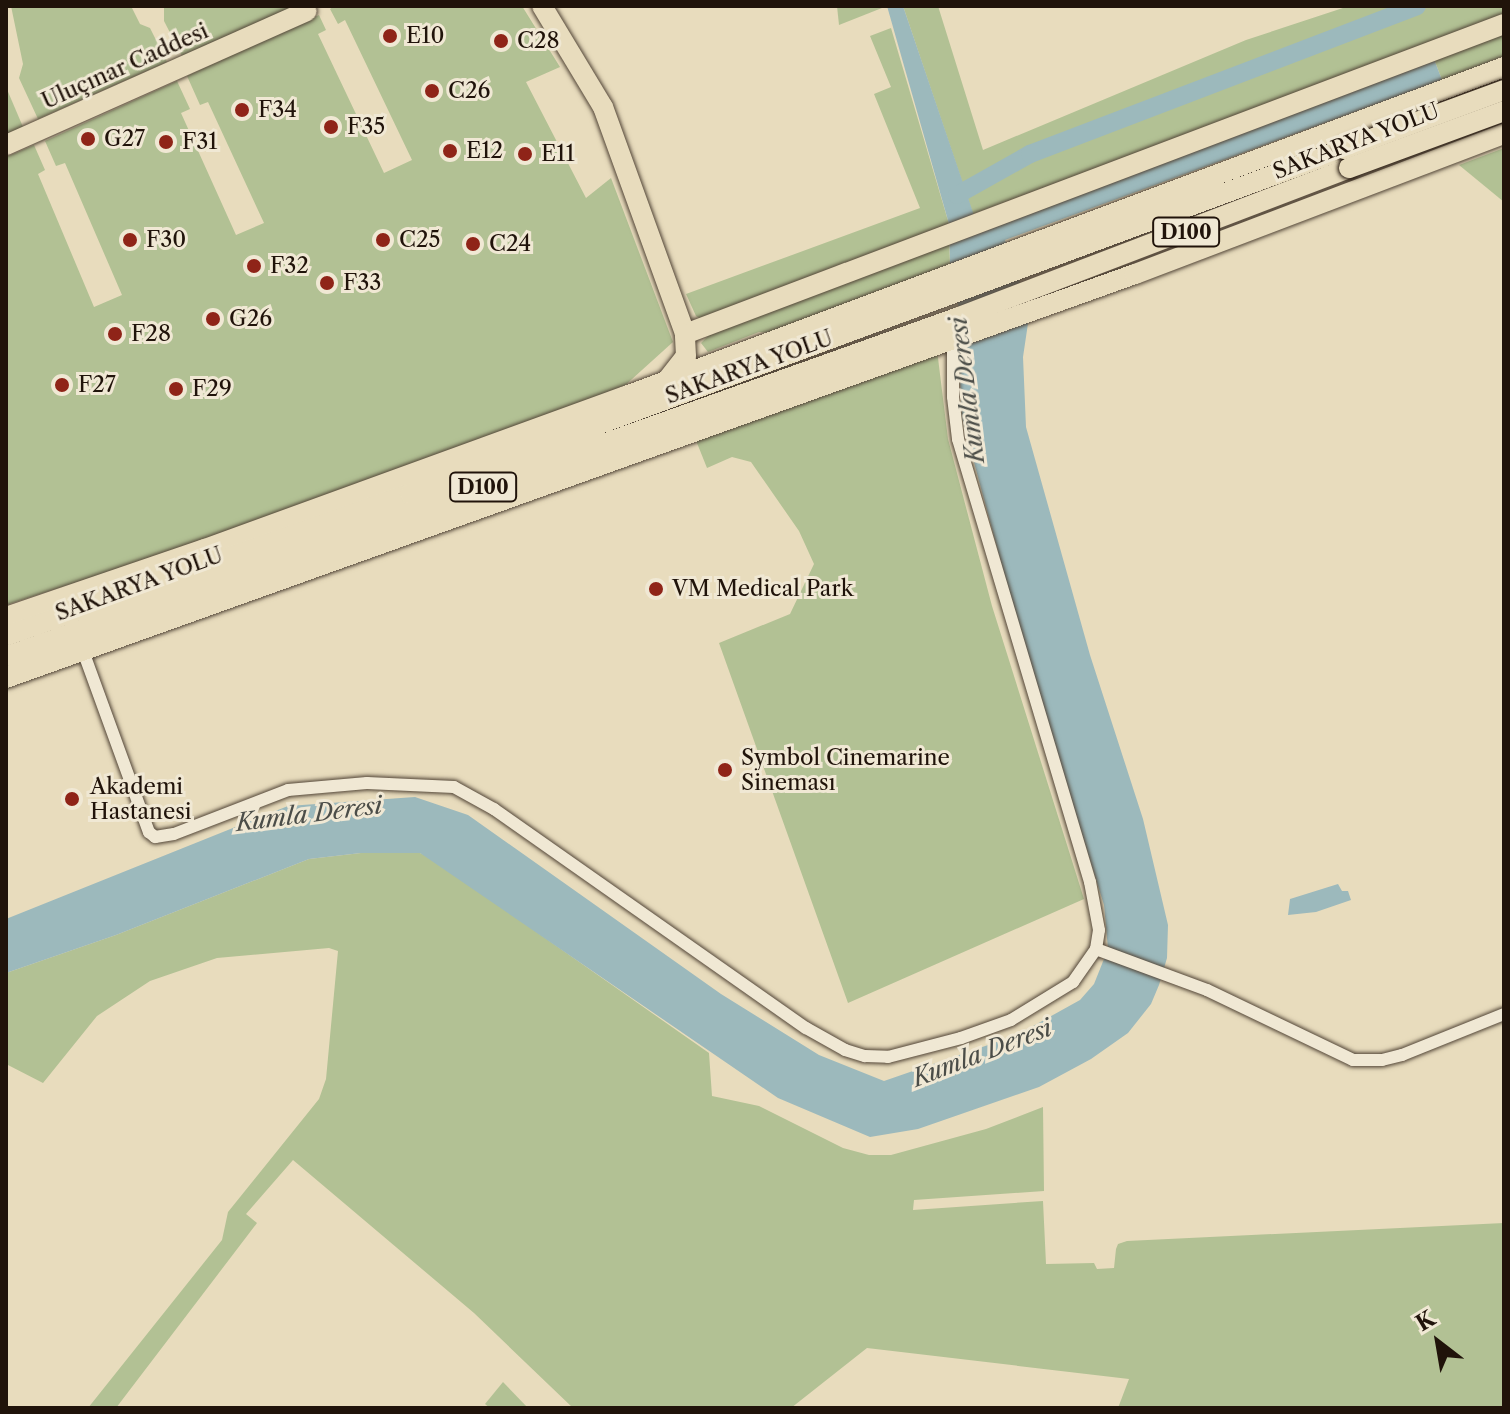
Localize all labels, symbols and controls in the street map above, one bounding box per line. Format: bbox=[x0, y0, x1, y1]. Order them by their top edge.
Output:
street label: Uluçınar Caddesi bbox=[37, 17, 213, 115]
place label: E10 bbox=[406, 23, 444, 49]
marker: E10 bbox=[381, 27, 399, 45]
place label: C28 bbox=[517, 28, 560, 54]
marker: C28 bbox=[492, 32, 510, 50]
place label: C26 bbox=[448, 78, 490, 104]
marker: C26 bbox=[423, 82, 441, 100]
place label: F34 bbox=[258, 97, 297, 123]
street label: SAKARYA YOLU bbox=[1268, 97, 1444, 185]
marker: F34 bbox=[233, 101, 251, 119]
place label: F35 bbox=[347, 114, 385, 140]
marker: F35 bbox=[322, 118, 340, 136]
place label: G27 bbox=[104, 126, 145, 152]
place label: F31 bbox=[182, 129, 218, 155]
marker: G27 bbox=[79, 130, 97, 148]
marker: F31 bbox=[157, 133, 175, 151]
place label: E12 bbox=[466, 138, 503, 164]
place label: E11 bbox=[541, 141, 575, 167]
marker: E12 bbox=[441, 142, 459, 160]
marker: E11 bbox=[516, 145, 534, 163]
road number: D100 bbox=[1152, 216, 1220, 248]
place label: F30 bbox=[146, 227, 186, 253]
place label: C25 bbox=[399, 227, 441, 253]
marker: F30 bbox=[121, 231, 139, 249]
marker: C25 bbox=[374, 231, 392, 249]
place label: C24 bbox=[489, 231, 531, 257]
marker: C24 bbox=[464, 235, 482, 253]
place label: F32 bbox=[270, 253, 309, 279]
marker: F32 bbox=[245, 257, 263, 275]
place label: F33 bbox=[343, 270, 381, 296]
marker: F33 bbox=[318, 274, 336, 292]
place label: G26 bbox=[229, 306, 272, 332]
marker: G26 bbox=[204, 310, 222, 328]
water label: Kumla Deresi bbox=[944, 315, 990, 465]
place label: F28 bbox=[131, 321, 171, 347]
street label: SAKARYA YOLU bbox=[661, 324, 837, 410]
marker: F28 bbox=[106, 325, 124, 343]
place label: F27 bbox=[78, 372, 116, 398]
marker: F27 bbox=[53, 376, 71, 394]
place label: F29 bbox=[192, 376, 232, 402]
marker: F29 bbox=[167, 380, 185, 398]
road number: D100 bbox=[449, 471, 517, 503]
street label: SAKARYA YOLU bbox=[51, 541, 227, 627]
place label: VM Medical Park bbox=[672, 576, 853, 602]
marker: VM Medical Park bbox=[647, 580, 665, 598]
place label: Symbol Cinemarine Sineması bbox=[741, 744, 950, 796]
marker: Symbol Cinemarine Sineması bbox=[716, 761, 734, 779]
place label: Akademi Hastanesi bbox=[90, 773, 191, 824]
marker: Akademi Hastanesi bbox=[61, 788, 83, 810]
water label: Kumla Deresi bbox=[234, 791, 384, 837]
water label: Kumla Deresi bbox=[908, 1013, 1056, 1093]
north arrow bbox=[1398, 1302, 1478, 1382]
text: K bbox=[1411, 1305, 1440, 1337]

